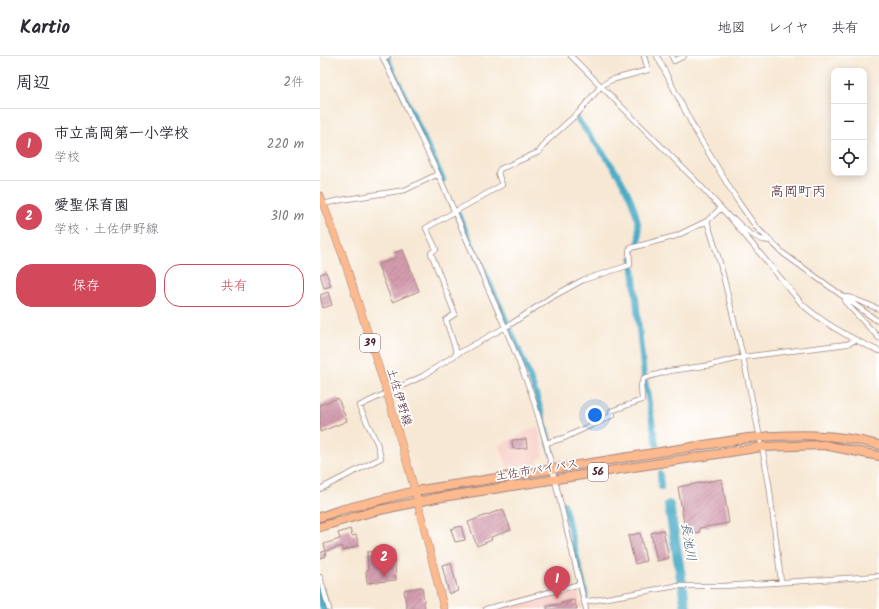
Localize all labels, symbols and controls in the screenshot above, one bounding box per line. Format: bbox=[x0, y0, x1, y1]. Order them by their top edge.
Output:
text: Kartio bbox=[20, 13, 70, 43]
text: 地図 bbox=[718, 17, 746, 39]
text: レイヤ bbox=[768, 17, 809, 39]
text: 共有 bbox=[831, 17, 859, 39]
map controls bbox=[831, 68, 867, 176]
button: + bbox=[831, 68, 867, 104]
text: 周辺 bbox=[16, 70, 50, 97]
text: 2件 bbox=[283, 72, 304, 93]
button: − bbox=[831, 104, 867, 140]
text: 市立高岡第一小学校 bbox=[54, 122, 189, 146]
text: 1 bbox=[27, 134, 31, 155]
text: 220 m bbox=[267, 134, 304, 155]
button: locate bbox=[831, 140, 867, 176]
text: 学校 bbox=[54, 147, 80, 168]
district label: 高岡町丙 bbox=[770, 181, 826, 203]
text: 愛聖保育園 bbox=[54, 194, 129, 218]
text: 2 bbox=[25, 206, 33, 227]
text: 310 m bbox=[270, 206, 304, 227]
text: 学校 · 土佐伊野線 bbox=[54, 219, 159, 240]
button: 保存 bbox=[16, 264, 156, 307]
button: 共有 bbox=[164, 264, 304, 307]
road number: 39 bbox=[360, 334, 380, 352]
street label: 土佐伊野線 bbox=[381, 366, 417, 428]
your location bbox=[585, 405, 605, 425]
street label: 土佐市バイパス bbox=[494, 454, 580, 486]
road number: 56 bbox=[588, 463, 608, 481]
water label: 長池川 bbox=[675, 521, 701, 563]
pin: 2 bbox=[371, 544, 397, 577]
pin: 1 bbox=[544, 566, 570, 599]

